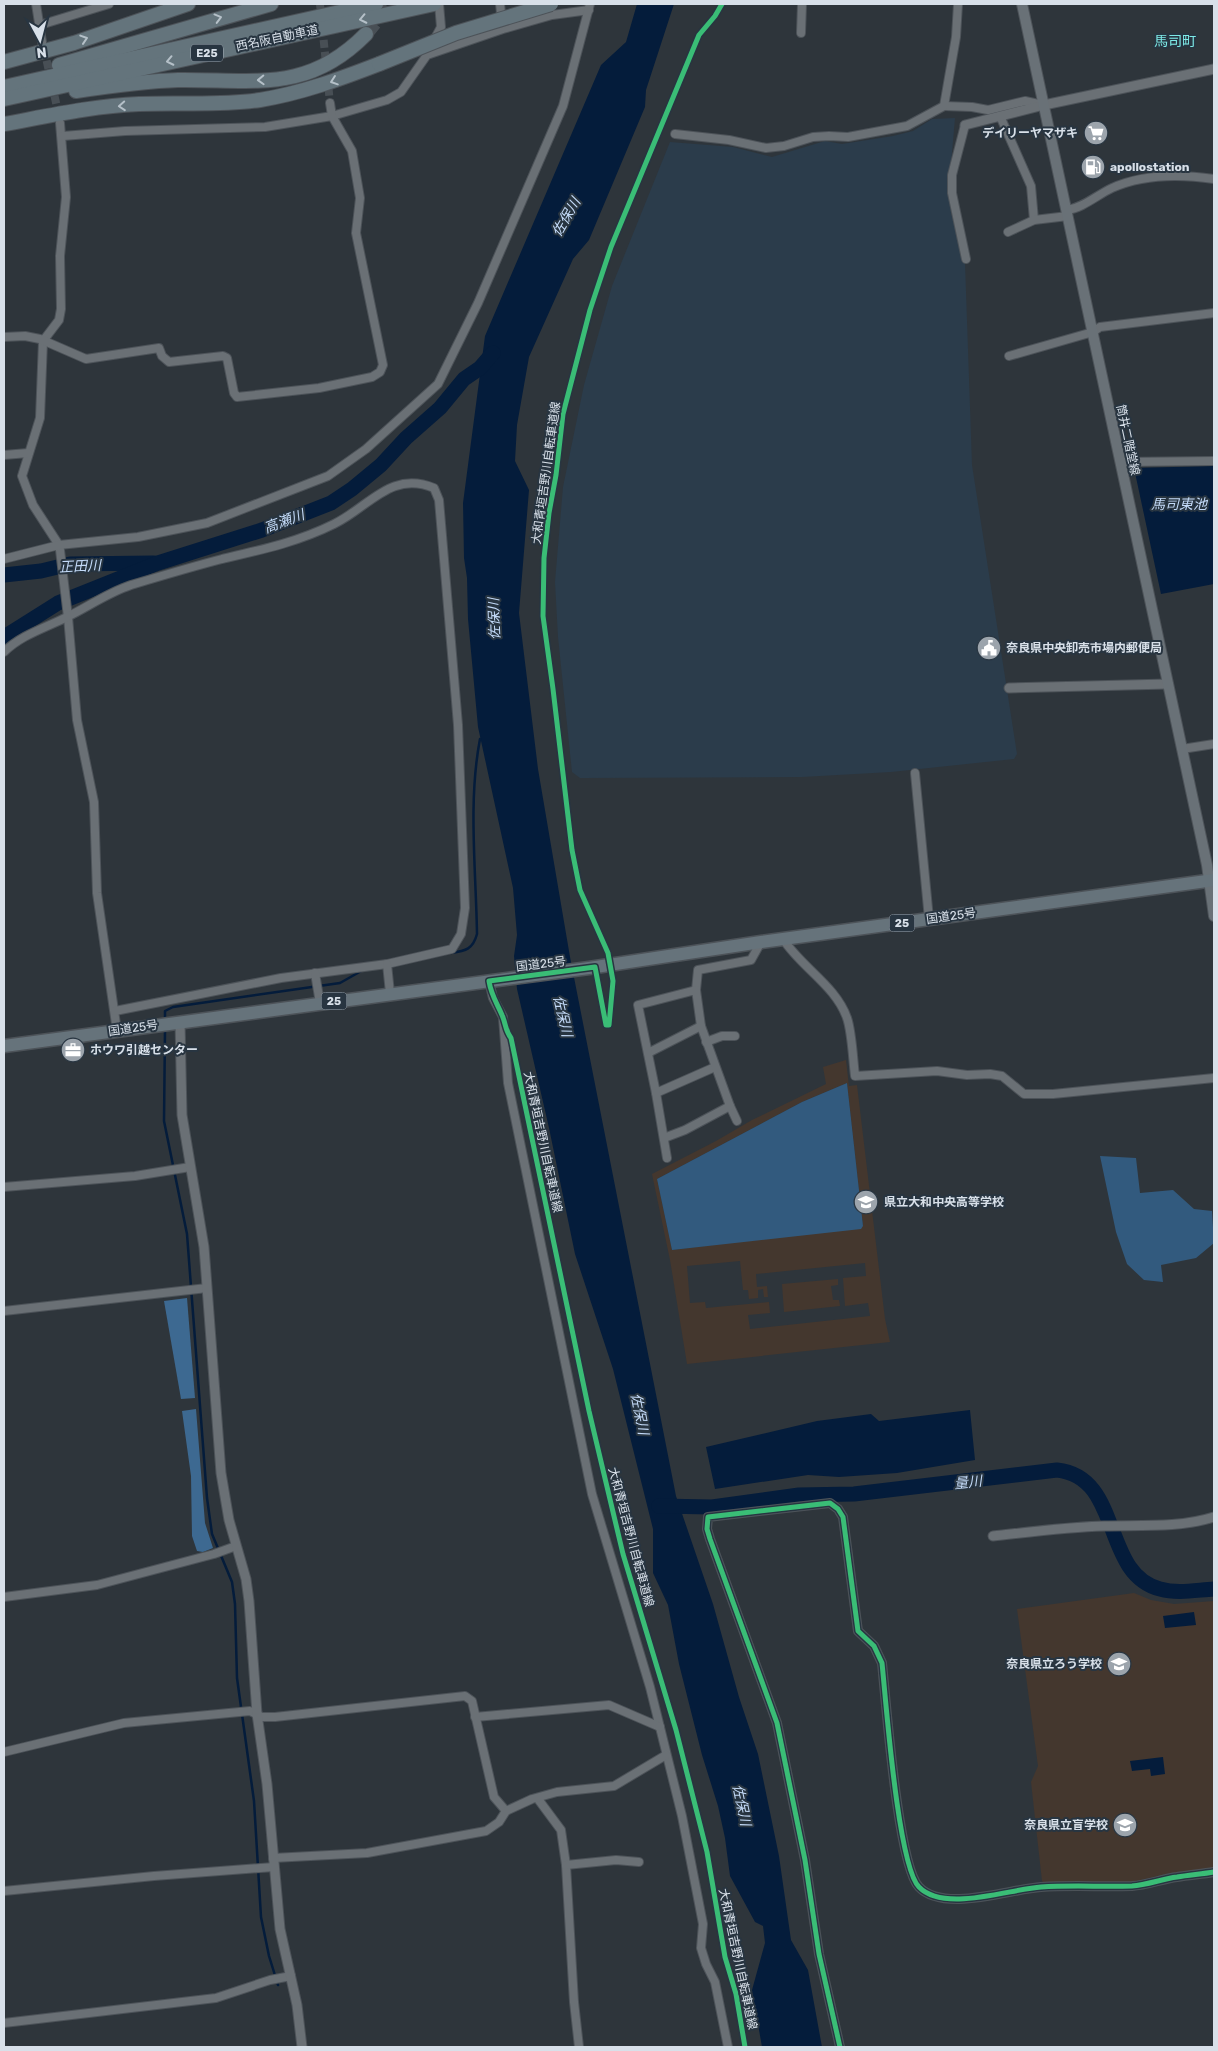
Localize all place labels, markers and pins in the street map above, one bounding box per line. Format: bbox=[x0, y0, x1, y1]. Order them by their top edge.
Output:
supermarket icon: デイリーヤマザキ bbox=[1083, 120, 1109, 146]
place label: デイリーヤマザキ bbox=[982, 126, 1078, 140]
fuel station icon: apollostation bbox=[1080, 154, 1106, 180]
place label: apollostation bbox=[1110, 160, 1190, 174]
public building icon: 奈良県中央卸売市場内郵便局 bbox=[976, 635, 1002, 661]
place label: 奈良県中央卸売市場内郵便局 bbox=[1006, 641, 1162, 655]
office icon: ホウワ引越センター bbox=[60, 1037, 86, 1063]
place label: ホウワ引越センター bbox=[90, 1043, 198, 1057]
school or university icon: 県立大和中央高等学校 bbox=[853, 1189, 879, 1215]
place label: 県立大和中央高等学校 bbox=[884, 1195, 1004, 1209]
school or university icon: 奈良県立ろう学校 bbox=[1106, 1651, 1132, 1677]
place label: 奈良県立ろう学校 bbox=[1006, 1657, 1102, 1671]
school or university icon: 奈良県立盲学校 bbox=[1112, 1812, 1138, 1838]
place label: 奈良県立盲学校 bbox=[1024, 1818, 1108, 1832]

